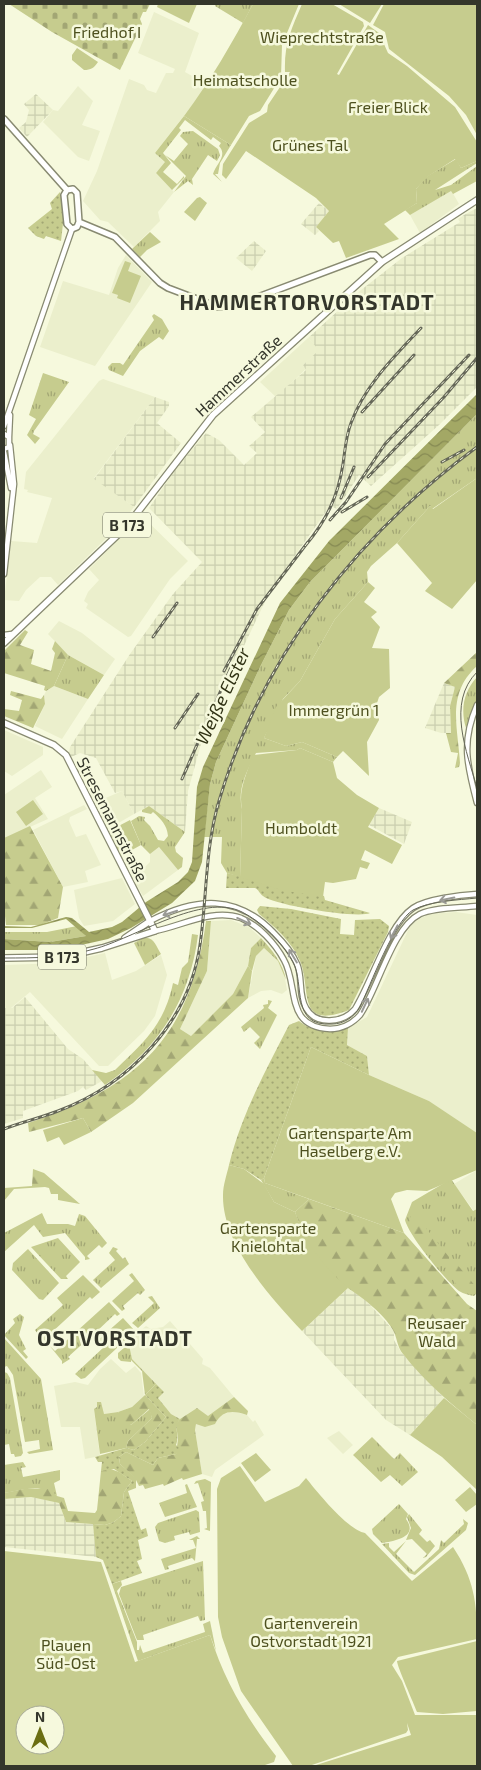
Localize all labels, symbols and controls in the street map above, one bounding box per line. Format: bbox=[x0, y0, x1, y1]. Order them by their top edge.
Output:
park label: Friedhof I bbox=[73, 22, 141, 41]
park label: Wieprechtstraße bbox=[260, 27, 384, 46]
park label: Heimatscholle bbox=[193, 70, 297, 89]
park label: Freier Blick bbox=[348, 97, 428, 116]
park label: Grünes Tal bbox=[272, 135, 348, 154]
district label: HAMMERTORVORSTADT bbox=[179, 289, 435, 314]
street label: Hammerstraße bbox=[191, 330, 285, 420]
road number: B 173 bbox=[103, 512, 151, 538]
water label: Weiße Elster bbox=[190, 643, 254, 748]
park label: Immergrün 1 bbox=[289, 700, 379, 719]
street label: Stresemannstraße bbox=[74, 754, 152, 884]
park label: Humboldt bbox=[265, 818, 337, 837]
one-way arrow bbox=[440, 894, 456, 904]
one-way arrow bbox=[162, 908, 178, 918]
one-way arrow bbox=[236, 916, 251, 926]
one-way arrow bbox=[389, 924, 398, 939]
road number: B 173 bbox=[38, 944, 86, 970]
one-way arrow bbox=[287, 950, 297, 964]
one-way arrow bbox=[361, 998, 371, 1013]
park label: Gartensparte Am Haselberg e.V. bbox=[288, 1123, 412, 1160]
park label: Gartensparte Knielohtal bbox=[220, 1218, 316, 1255]
park label: Reusaer Wald bbox=[407, 1313, 467, 1350]
district label: OSTVORSTADT bbox=[37, 1325, 193, 1350]
park label: Gartenverein Ostvorstadt 1921 bbox=[250, 1613, 372, 1650]
park label: Plauen Süd-Ost bbox=[36, 1635, 96, 1672]
north arrow bbox=[15, 1705, 65, 1755]
text: N bbox=[35, 1708, 45, 1725]

